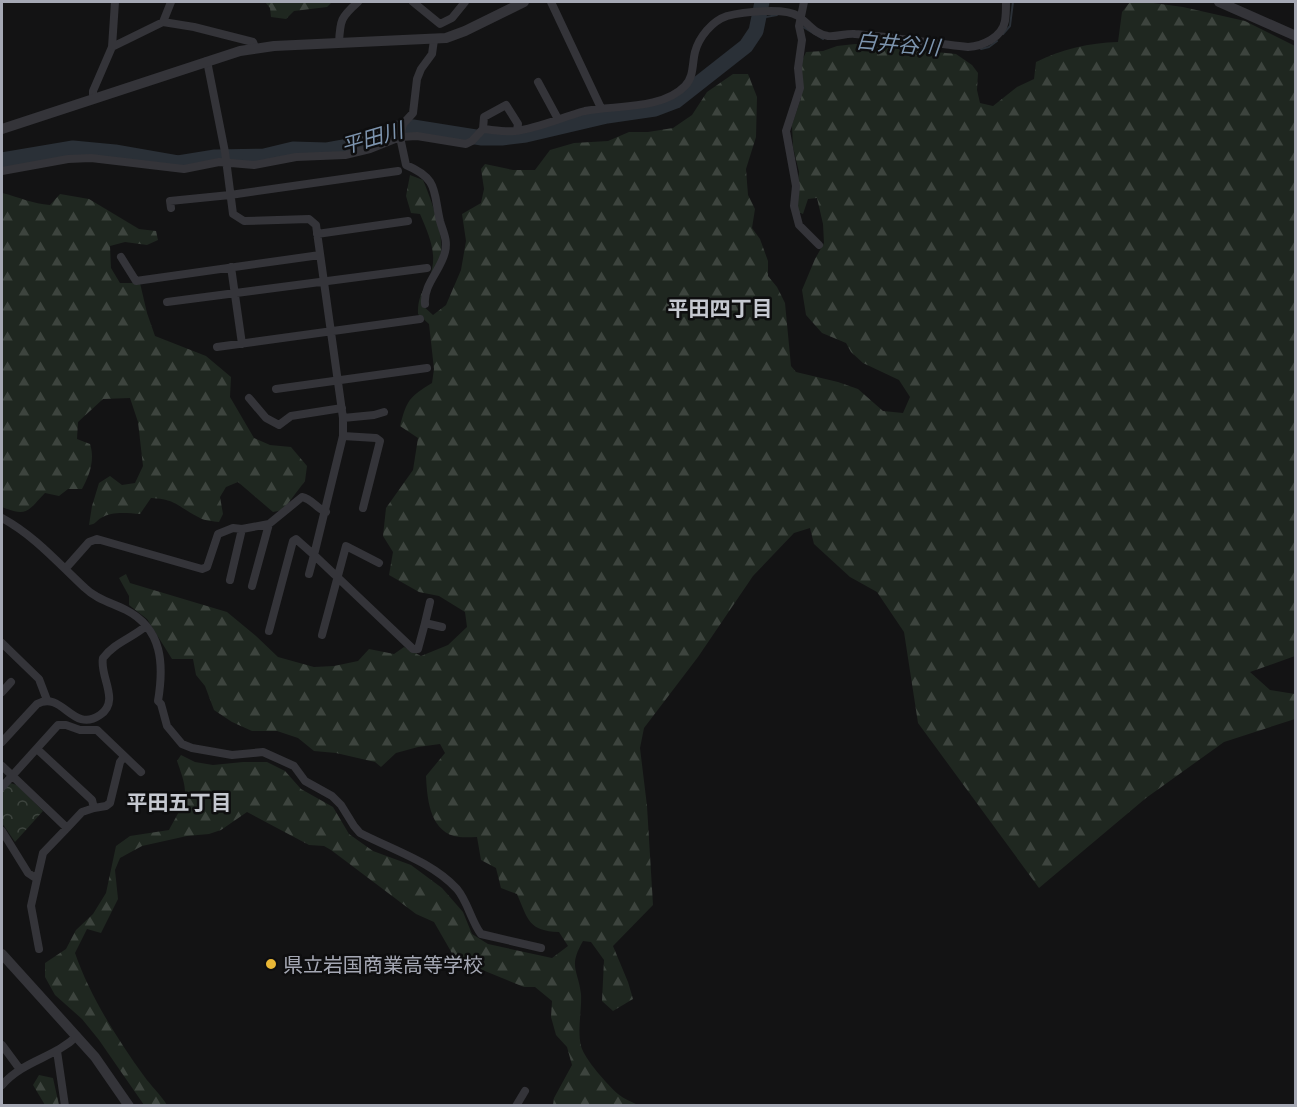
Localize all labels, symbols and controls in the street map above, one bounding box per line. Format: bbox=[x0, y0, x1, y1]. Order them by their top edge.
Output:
water label: 白井谷川 bbox=[855, 26, 943, 62]
water label: 平田川 bbox=[338, 115, 408, 161]
district label: 平田四丁目 bbox=[668, 294, 773, 323]
district label: 平田五丁目 bbox=[127, 788, 232, 817]
place label: 県立岩国商業高等学校 bbox=[283, 951, 483, 978]
marker: 県立岩国商業高等学校 bbox=[264, 957, 278, 971]

